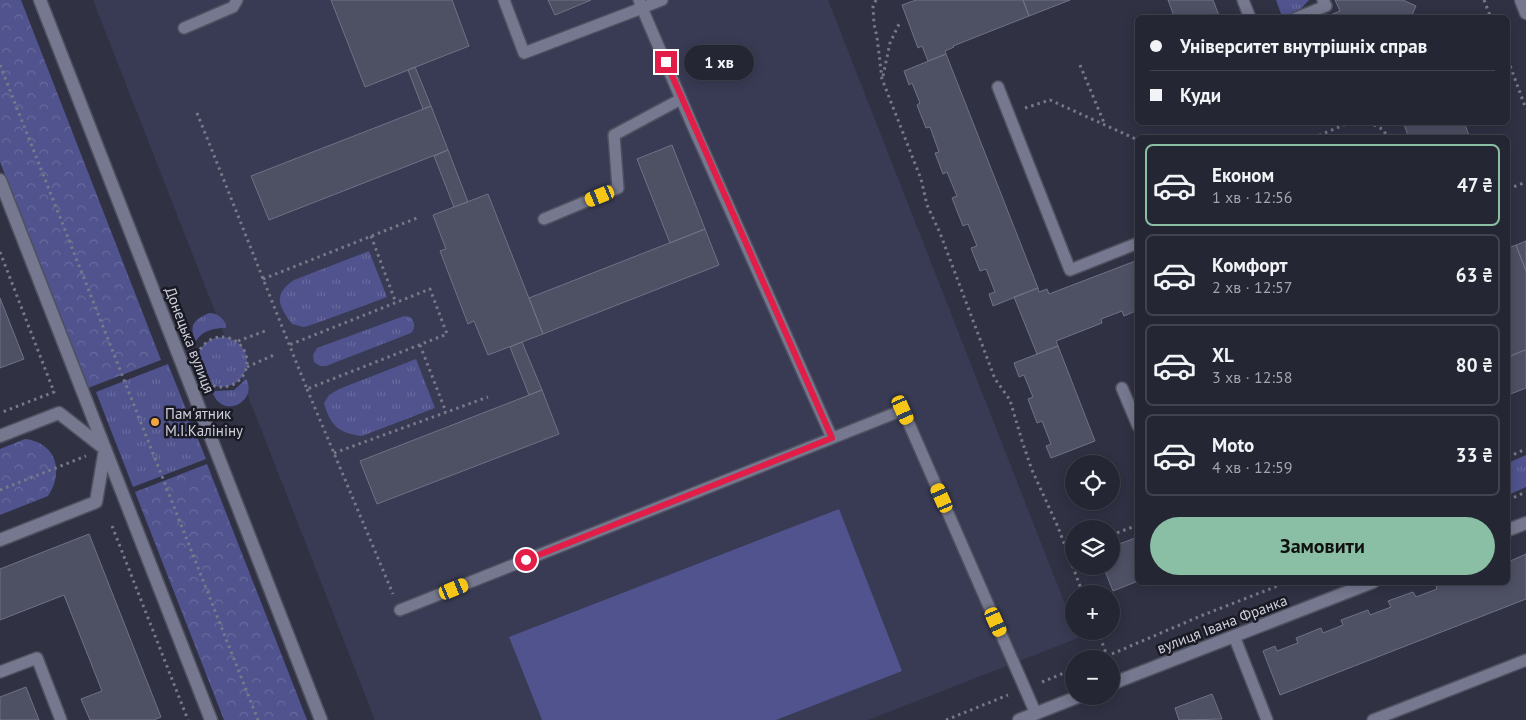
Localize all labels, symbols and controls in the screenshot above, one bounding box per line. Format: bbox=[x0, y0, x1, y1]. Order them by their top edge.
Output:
text: Університет внутрішніх справ bbox=[1180, 34, 1427, 58]
callout: 1 хв bbox=[684, 44, 754, 80]
route end bbox=[655, 51, 677, 73]
text: 1 хв bbox=[704, 52, 734, 72]
text: Куди bbox=[1180, 83, 1221, 107]
icon: car bbox=[1152, 163, 1197, 208]
text: Економ bbox=[1212, 163, 1274, 187]
text: 47 ₴ bbox=[1457, 173, 1493, 197]
car bbox=[583, 183, 616, 209]
text: 1 хв · 12:56 bbox=[1212, 187, 1292, 207]
icon: car bbox=[1152, 253, 1197, 298]
text: Комфорт bbox=[1212, 253, 1288, 277]
text: 63 ₴ bbox=[1456, 263, 1493, 287]
text: 2 хв · 12:57 bbox=[1212, 277, 1292, 297]
street label: Донецька вулиця bbox=[161, 284, 219, 396]
icon: car bbox=[1152, 343, 1197, 388]
text: XL bbox=[1212, 343, 1234, 367]
text: 80 ₴ bbox=[1456, 353, 1493, 377]
text: 3 хв · 12:58 bbox=[1212, 367, 1292, 387]
car bbox=[890, 393, 915, 427]
place label: Пам'ятник М.І.Калініну bbox=[165, 404, 243, 440]
marker: Пам'ятник М.І.Калініну bbox=[149, 416, 161, 428]
icon: car bbox=[1152, 433, 1197, 478]
text: Moto bbox=[1212, 433, 1254, 457]
text: 33 ₴ bbox=[1456, 443, 1493, 467]
map controls bbox=[1065, 455, 1120, 705]
button: locate bbox=[1065, 455, 1120, 510]
text: 4 хв · 12:59 bbox=[1212, 457, 1292, 477]
car bbox=[929, 481, 954, 515]
button: Замовити bbox=[1150, 517, 1495, 575]
button: layers bbox=[1065, 520, 1120, 575]
route start bbox=[515, 549, 537, 571]
car bbox=[437, 576, 470, 602]
button: + bbox=[1065, 585, 1120, 640]
street label: вулиця Івана Франка bbox=[1154, 590, 1290, 658]
car bbox=[983, 605, 1008, 639]
button: − bbox=[1065, 650, 1120, 705]

